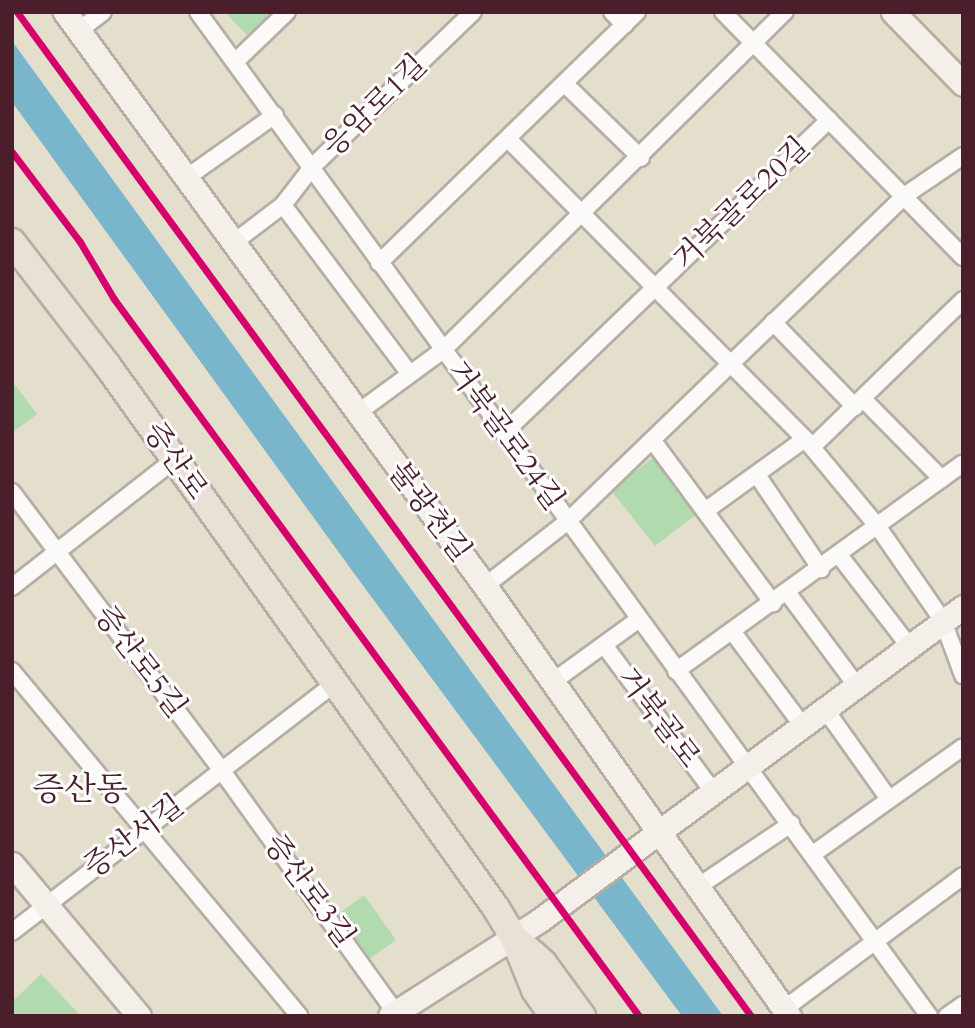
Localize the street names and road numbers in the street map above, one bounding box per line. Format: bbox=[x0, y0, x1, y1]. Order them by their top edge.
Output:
street label: 응암로1길 bbox=[315, 47, 435, 165]
street label: 거북골로20길 bbox=[666, 130, 818, 278]
street label: 거북골로24길 bbox=[439, 354, 571, 518]
street label: 증산로 bbox=[135, 415, 215, 507]
street label: 불광천길 bbox=[380, 455, 478, 569]
street label: 증산로5길 bbox=[86, 599, 194, 725]
street label: 거북골로 bbox=[609, 661, 707, 775]
street label: 증산서길 bbox=[77, 788, 191, 886]
street label: 증산로3길 bbox=[256, 827, 362, 955]

